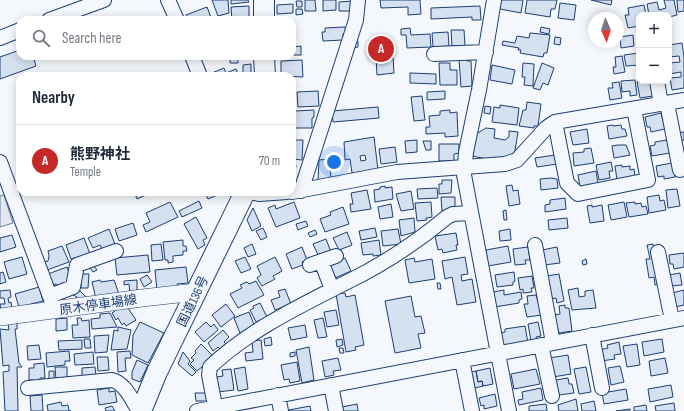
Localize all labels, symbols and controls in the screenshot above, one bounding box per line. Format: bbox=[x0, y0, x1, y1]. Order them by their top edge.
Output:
north arrow bbox=[588, 12, 624, 48]
map controls bbox=[636, 12, 672, 84]
button: + bbox=[636, 12, 672, 48]
search box bbox=[16, 16, 296, 60]
icon: search bbox=[30, 27, 52, 49]
text: Search here bbox=[62, 29, 122, 48]
pin: A bbox=[368, 34, 394, 64]
button: − bbox=[636, 48, 672, 84]
text: Nearby bbox=[32, 88, 75, 108]
text: 熊野神社 bbox=[70, 145, 130, 164]
your location bbox=[324, 152, 344, 172]
text: A bbox=[42, 153, 48, 169]
text: 70 m bbox=[259, 153, 280, 169]
text: Temple bbox=[70, 164, 101, 180]
street label: 国道136号 bbox=[174, 273, 212, 330]
street label: 原木停車場線 bbox=[58, 292, 138, 318]

